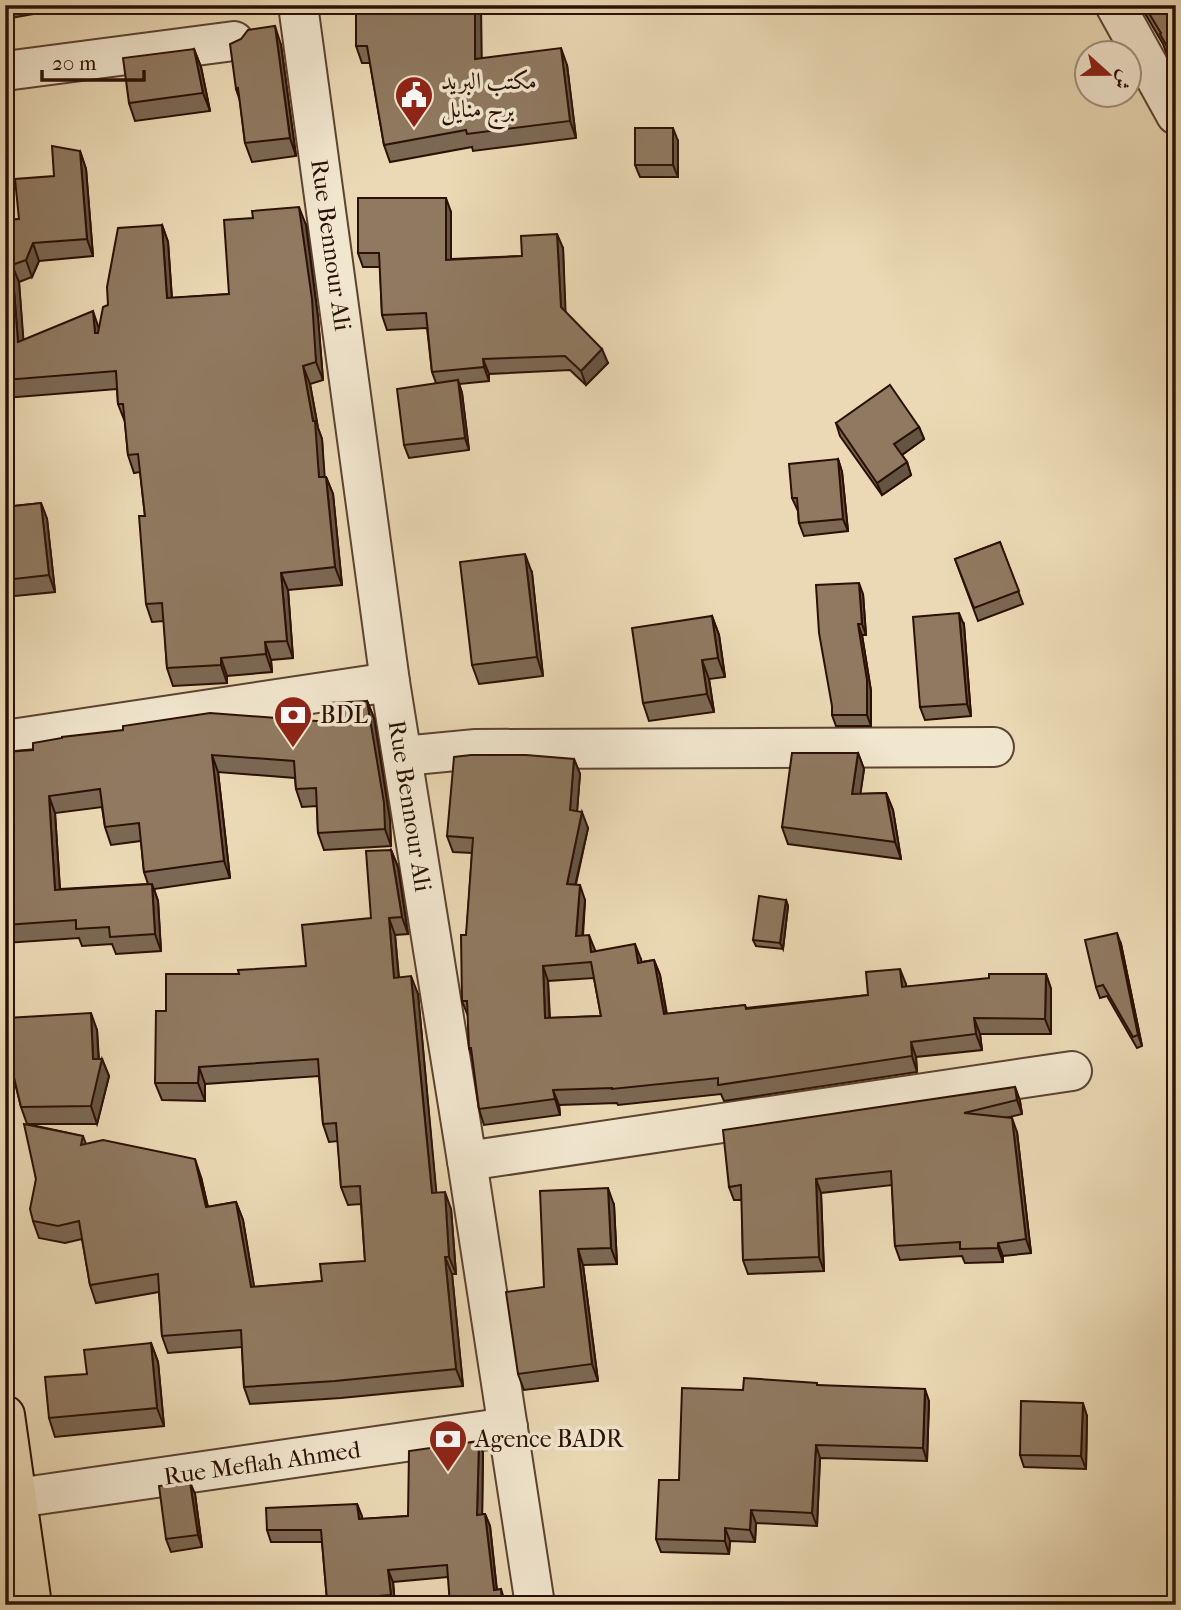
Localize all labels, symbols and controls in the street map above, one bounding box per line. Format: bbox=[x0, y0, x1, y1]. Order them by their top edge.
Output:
scale bar bbox=[42, 38, 144, 82]
north arrow bbox=[1072, 38, 1142, 108]
text: 20 m bbox=[52, 51, 97, 75]
place label: مكتب البريد برج منايل bbox=[441, 67, 537, 130]
text: ش bbox=[1109, 67, 1137, 92]
public building icon: مكتب البريد برج منايل bbox=[393, 74, 435, 129]
street label: Rue Bennour Ali bbox=[305, 157, 357, 333]
bank icon: BDL bbox=[272, 694, 314, 749]
place label: BDL bbox=[320, 701, 368, 729]
street label: Rue Bennour Ali bbox=[383, 718, 437, 894]
bank icon: Agence BADR bbox=[427, 1418, 469, 1473]
place label: Agence BADR bbox=[474, 1425, 625, 1453]
street label: Rue Meflah Ahmed bbox=[162, 1435, 363, 1491]

